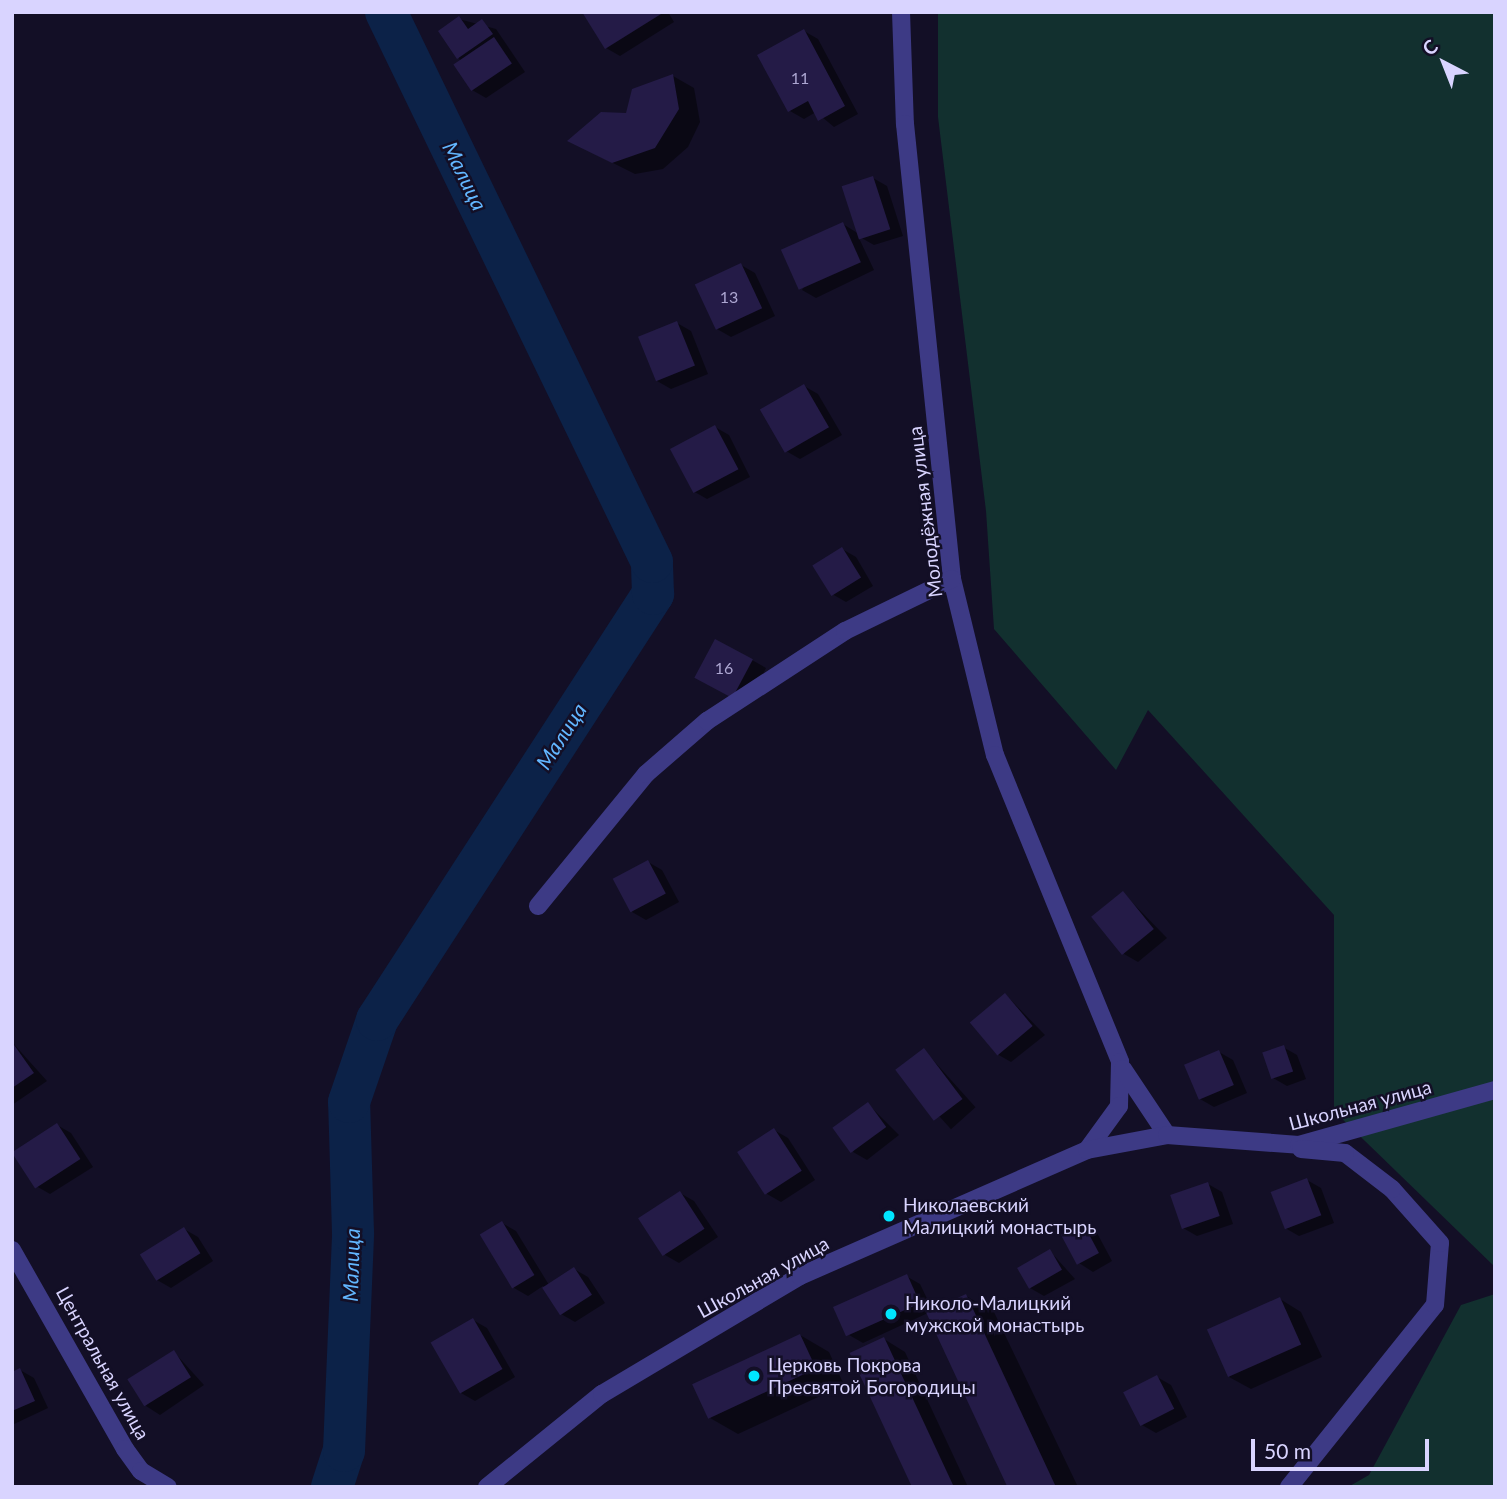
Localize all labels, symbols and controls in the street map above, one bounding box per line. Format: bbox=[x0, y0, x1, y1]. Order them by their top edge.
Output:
north arrow bbox=[1409, 28, 1479, 98]
text: С bbox=[1417, 34, 1442, 60]
house number: 11 bbox=[791, 68, 809, 88]
water label: Малица bbox=[438, 137, 492, 215]
house number: 13 bbox=[720, 287, 738, 307]
street label: Молодёжная улица bbox=[903, 425, 947, 599]
house number: 16 bbox=[715, 658, 733, 678]
water label: Малица bbox=[530, 698, 592, 774]
street label: Школьная улица bbox=[1286, 1075, 1434, 1135]
place label: Николаевский Малицкий монастырь bbox=[903, 1194, 1096, 1238]
marker: Николаевский Малицкий монастырь bbox=[881, 1208, 897, 1224]
water label: Малица bbox=[337, 1228, 365, 1302]
street label: Школьная улица bbox=[693, 1231, 833, 1323]
street label: Центральная улица bbox=[52, 1283, 154, 1443]
place label: Николо-Малицкий мужской монастырь bbox=[905, 1292, 1084, 1336]
marker: Николо-Малицкий мужской монастырь bbox=[883, 1306, 899, 1322]
place label: Церковь Покрова Пресвятой Богородицы bbox=[768, 1354, 976, 1398]
marker: Церковь Покрова Пресвятой Богородицы bbox=[746, 1368, 762, 1384]
scale bar bbox=[1255, 1426, 1434, 1470]
text: 50 m bbox=[1264, 1438, 1311, 1463]

